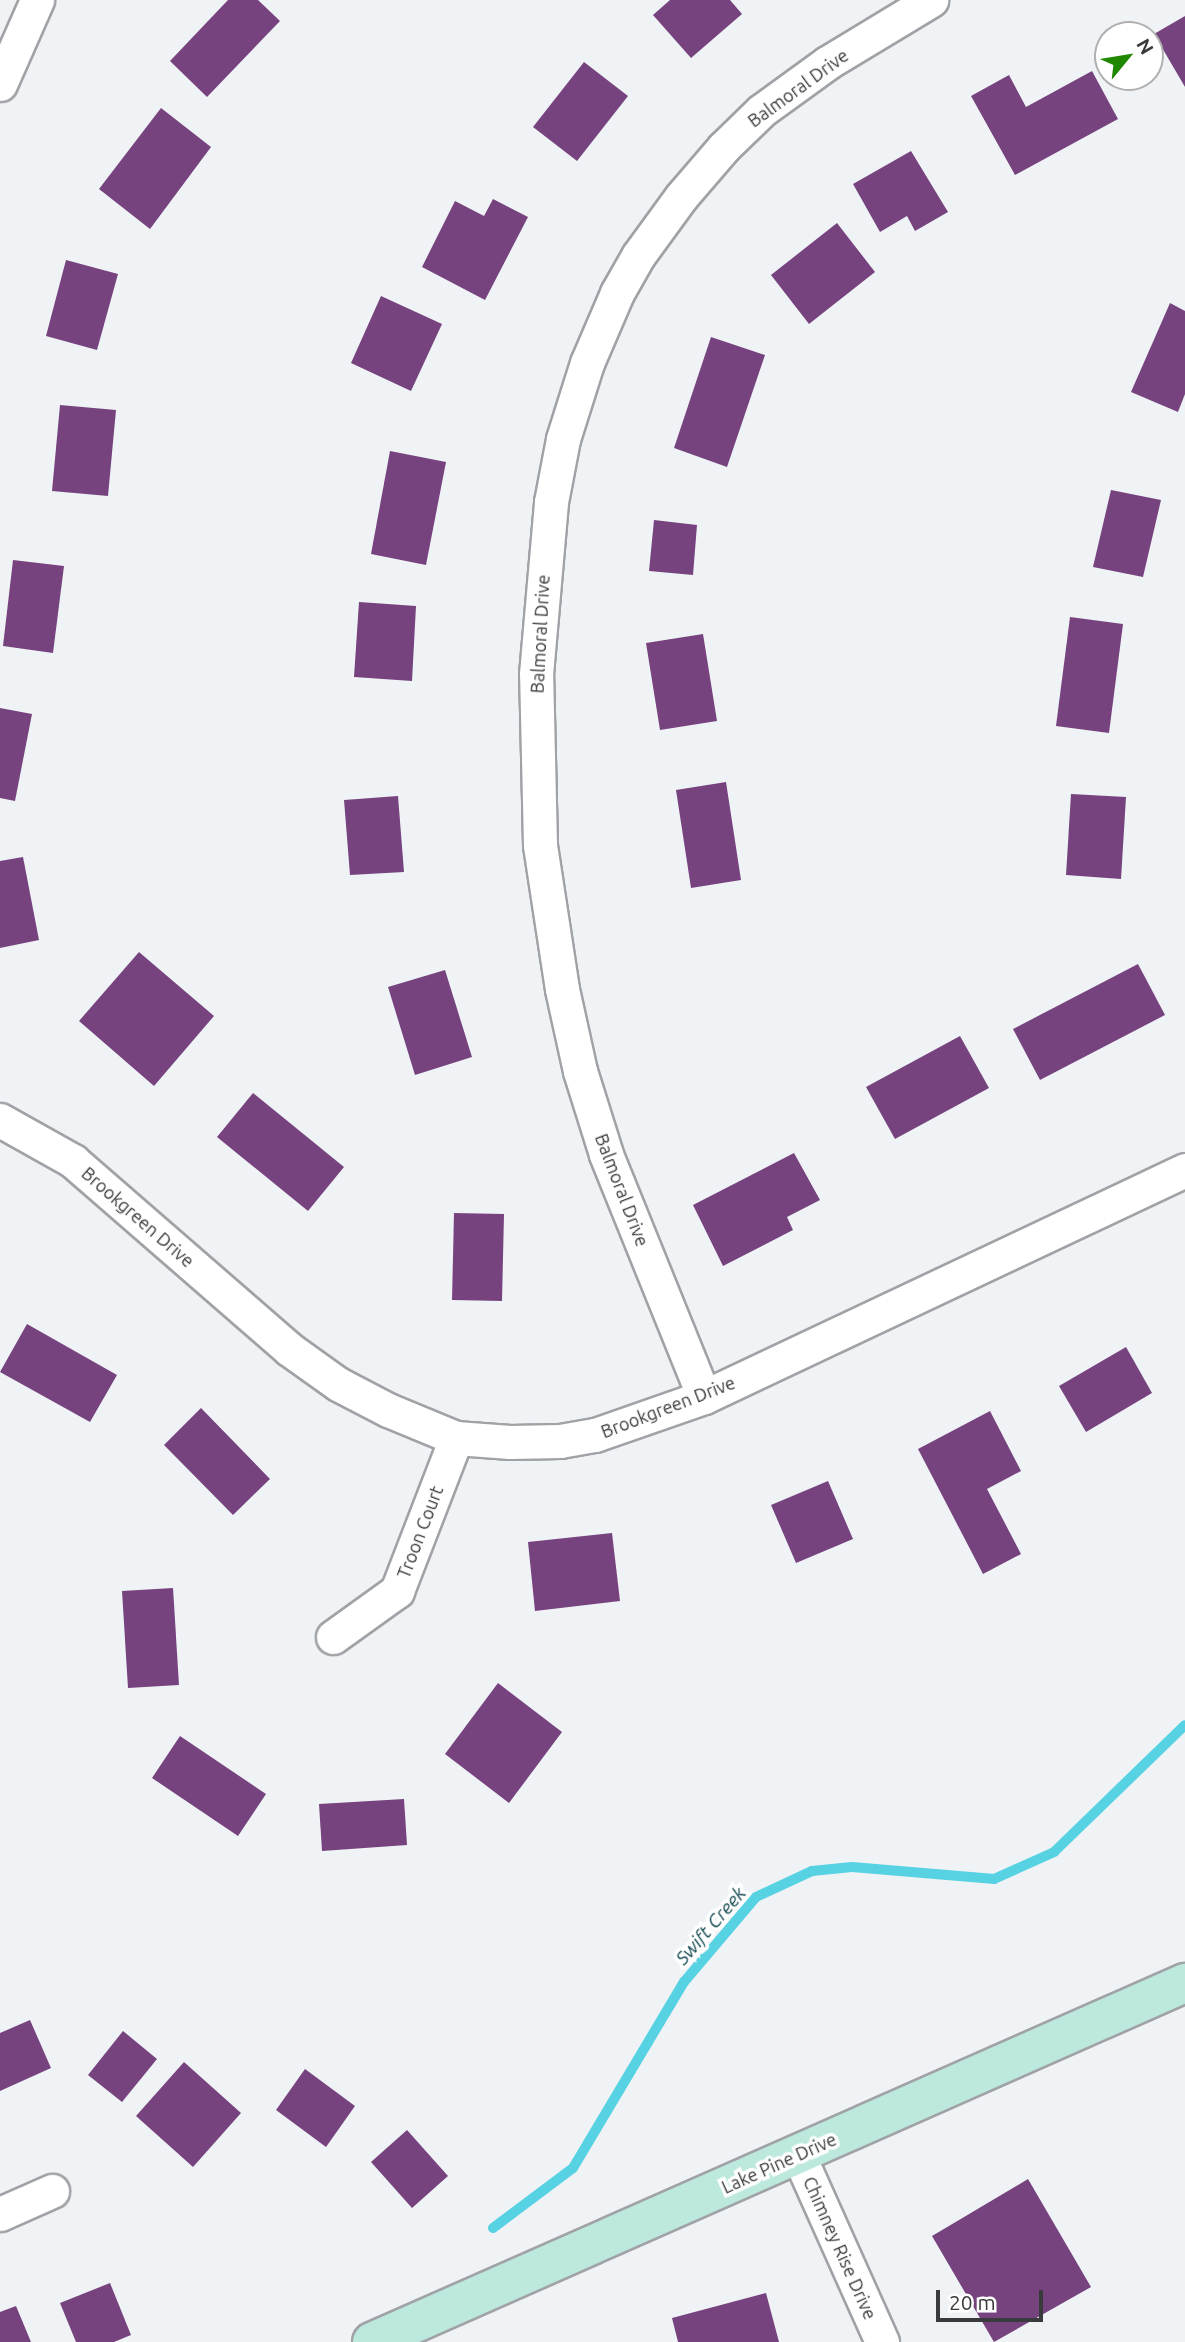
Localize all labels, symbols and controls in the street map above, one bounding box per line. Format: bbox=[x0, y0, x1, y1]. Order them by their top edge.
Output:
north arrow bbox=[1094, 21, 1164, 91]
text: N bbox=[1132, 35, 1159, 58]
street label: Balmoral Drive bbox=[744, 44, 852, 132]
street label: Balmoral Drive bbox=[526, 574, 554, 694]
street label: Balmoral Drive bbox=[591, 1131, 653, 1249]
street label: Brookgreen Drive bbox=[77, 1162, 199, 1272]
street label: Brookgreen Drive bbox=[598, 1371, 738, 1443]
street label: Troon Court bbox=[392, 1483, 448, 1581]
water label: Swift Creek bbox=[671, 1882, 751, 1970]
street label: Lake Pine Drive bbox=[718, 2128, 840, 2198]
street label: Chimney Rise Drive bbox=[799, 2173, 881, 2323]
scale bar bbox=[940, 2276, 1047, 2320]
text: 20 m bbox=[949, 2290, 996, 2314]

